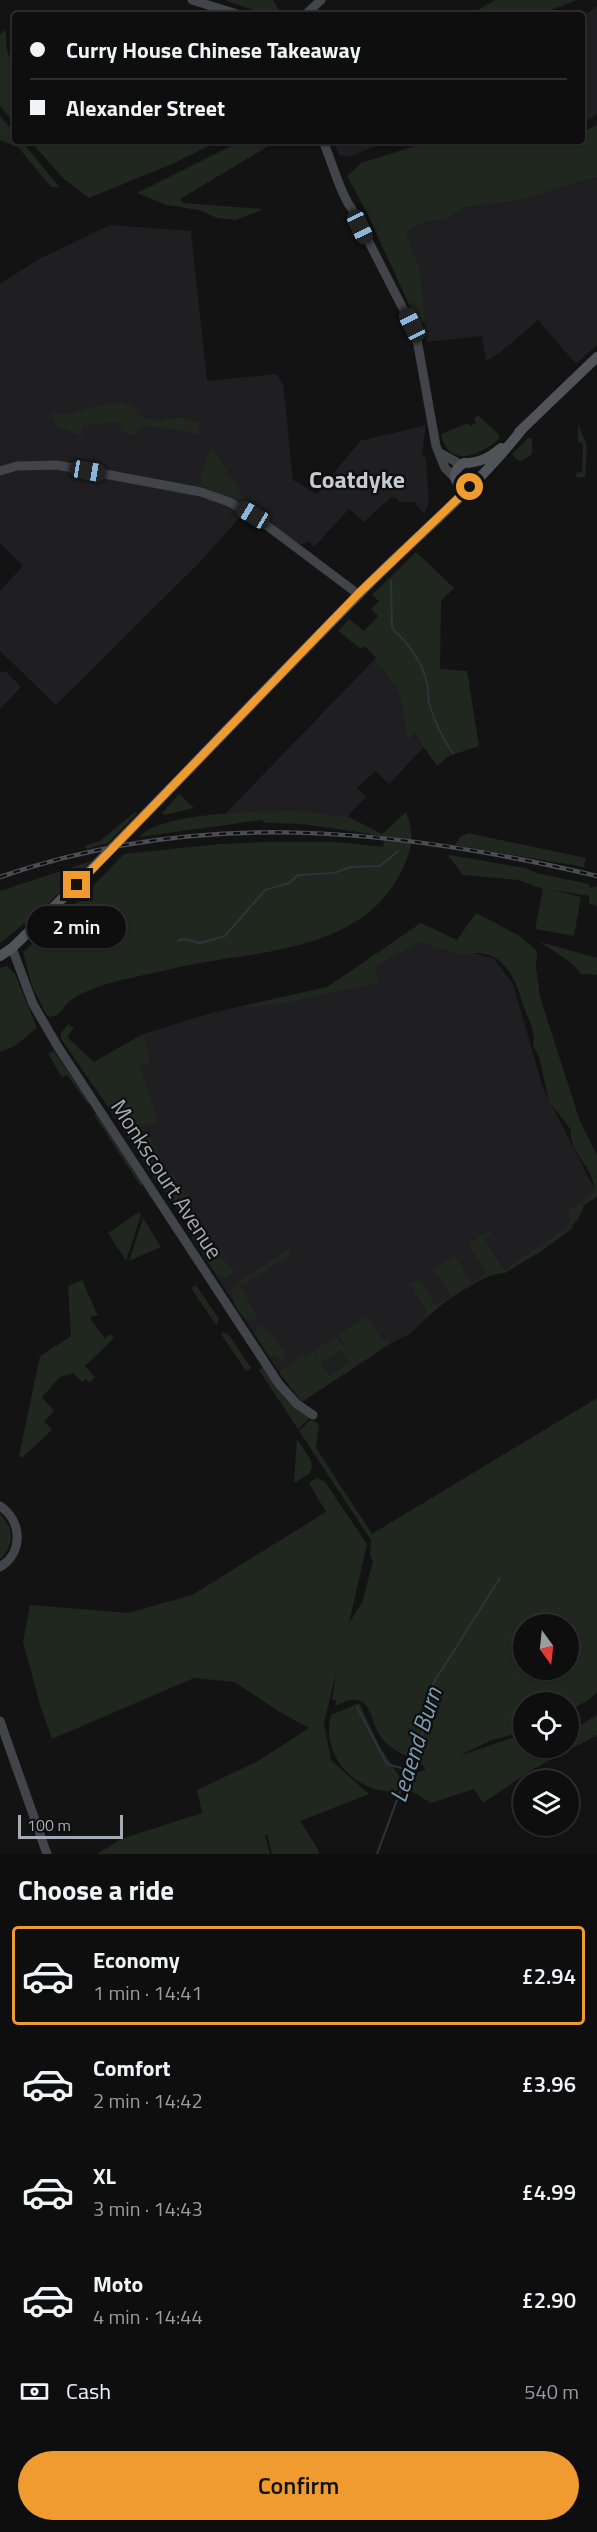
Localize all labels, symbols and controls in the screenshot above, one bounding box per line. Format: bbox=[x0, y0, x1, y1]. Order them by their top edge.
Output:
text: Curry House Chinese Takeaway bbox=[66, 33, 361, 67]
text: Alexander Street bbox=[66, 91, 225, 125]
car bbox=[344, 207, 376, 247]
car bbox=[396, 305, 428, 345]
car bbox=[69, 459, 107, 483]
district label: Coatdyke bbox=[309, 461, 405, 497]
route start bbox=[456, 473, 483, 500]
car bbox=[233, 498, 273, 532]
route end bbox=[63, 871, 90, 898]
callout: 2 min bbox=[28, 906, 127, 948]
text: 2 min bbox=[52, 911, 101, 942]
street label: Monkscourt Avenue bbox=[103, 1092, 231, 1266]
north arrow bbox=[513, 1614, 579, 1680]
map controls bbox=[513, 1614, 579, 1836]
water label: Leaend Burn bbox=[380, 1682, 451, 1807]
button: locate bbox=[513, 1692, 579, 1758]
button: layers bbox=[513, 1770, 579, 1836]
scale bar bbox=[18, 1812, 123, 1840]
text: 100 m bbox=[27, 1813, 71, 1837]
text: Choose a ride bbox=[18, 1869, 174, 1910]
text: Economy bbox=[93, 1943, 180, 1977]
icon: car bbox=[21, 1949, 75, 2003]
text: £2.94 bbox=[521, 1959, 576, 1993]
text: 1 min · 14:41 bbox=[93, 1977, 203, 2008]
text: Comfort bbox=[93, 2051, 171, 2085]
icon: car bbox=[21, 2057, 75, 2111]
text: £3.96 bbox=[521, 2067, 576, 2101]
text: 2 min · 14:42 bbox=[93, 2085, 203, 2116]
text: XL bbox=[93, 2159, 116, 2193]
icon: car bbox=[21, 2165, 75, 2219]
text: £4.99 bbox=[521, 2175, 576, 2209]
text: 3 min · 14:43 bbox=[93, 2193, 203, 2224]
text: Moto bbox=[93, 2267, 143, 2301]
icon: car bbox=[21, 2273, 75, 2327]
text: £2.90 bbox=[521, 2283, 576, 2317]
text: 4 min · 14:44 bbox=[93, 2301, 203, 2332]
text: Cash bbox=[66, 2374, 111, 2408]
icon: cash bbox=[18, 2375, 51, 2408]
text: 540 m bbox=[524, 2376, 579, 2407]
button: Confirm bbox=[18, 2451, 579, 2520]

